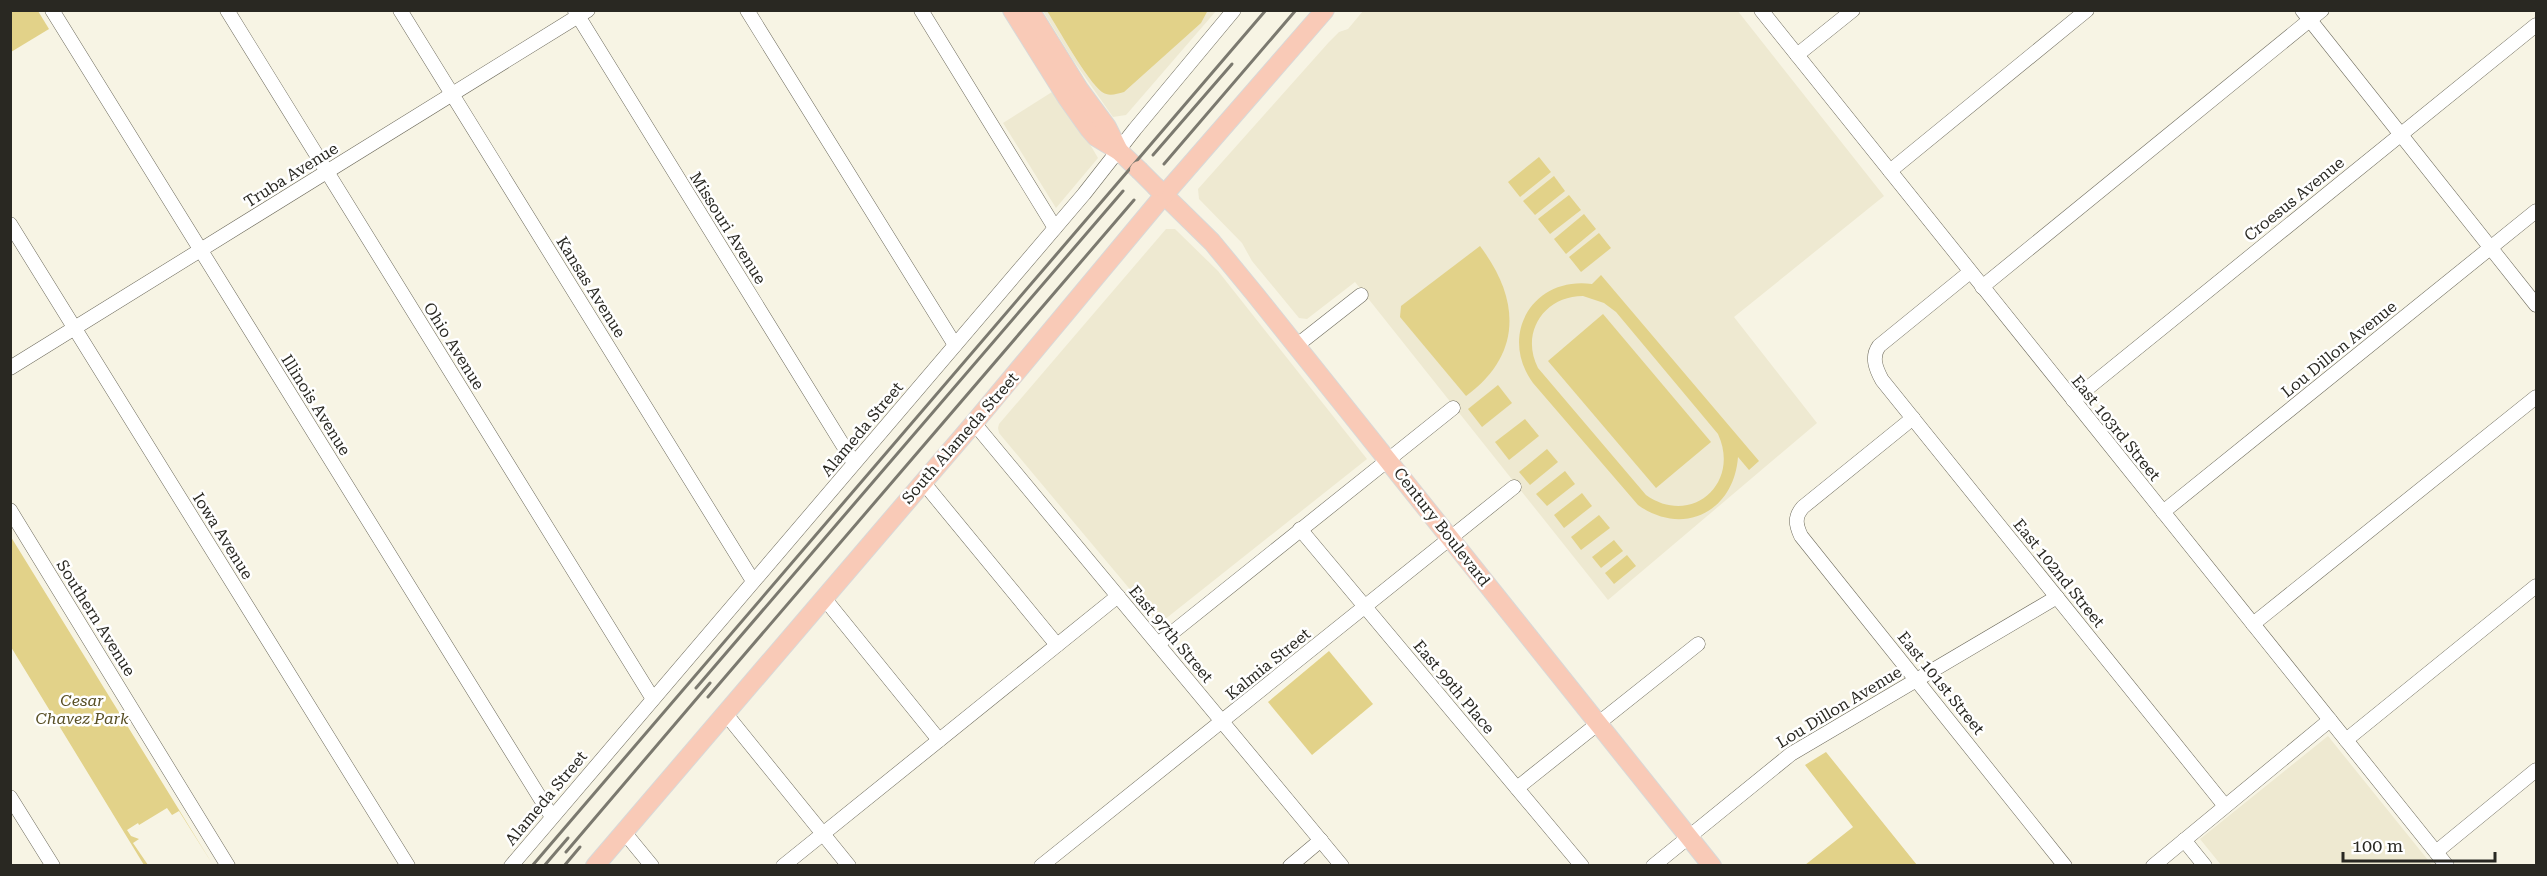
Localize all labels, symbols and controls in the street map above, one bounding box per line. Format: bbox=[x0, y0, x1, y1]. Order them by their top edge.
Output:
street label: Truba Avenue bbox=[240, 138, 342, 212]
street label: Croesus Avenue bbox=[2240, 153, 2348, 245]
street label: Missouri Avenue bbox=[686, 169, 770, 288]
street label: Kansas Avenue bbox=[552, 233, 630, 341]
street label: Lou Dillon Avenue bbox=[2278, 297, 2401, 401]
street label: Ohio Avenue bbox=[420, 299, 488, 393]
street label: Illinois Avenue bbox=[277, 351, 355, 459]
street label: South Alameda Street bbox=[898, 368, 1022, 508]
street label: East 103rd Street bbox=[2068, 371, 2164, 485]
street label: Alameda Street bbox=[817, 378, 907, 480]
street label: Century Boulevard bbox=[1390, 464, 1494, 590]
street label: Iowa Avenue bbox=[189, 489, 257, 583]
street label: East 102nd Street bbox=[2009, 515, 2109, 631]
street label: Southern Avenue bbox=[53, 556, 140, 680]
street label: East 97th Street bbox=[1125, 582, 1217, 686]
street label: Kalmia Street bbox=[1222, 624, 1314, 704]
street label: East 101st Street bbox=[1894, 628, 1988, 738]
street label: East 99th Place bbox=[1409, 636, 1499, 738]
street label: Lou Dillon Avenue bbox=[1773, 662, 1905, 752]
park label: Cesar Chavez Park bbox=[35, 691, 129, 728]
street label: Alameda Street bbox=[501, 747, 591, 849]
scale bar bbox=[2343, 825, 2494, 863]
text: 100 m bbox=[2352, 835, 2403, 856]

